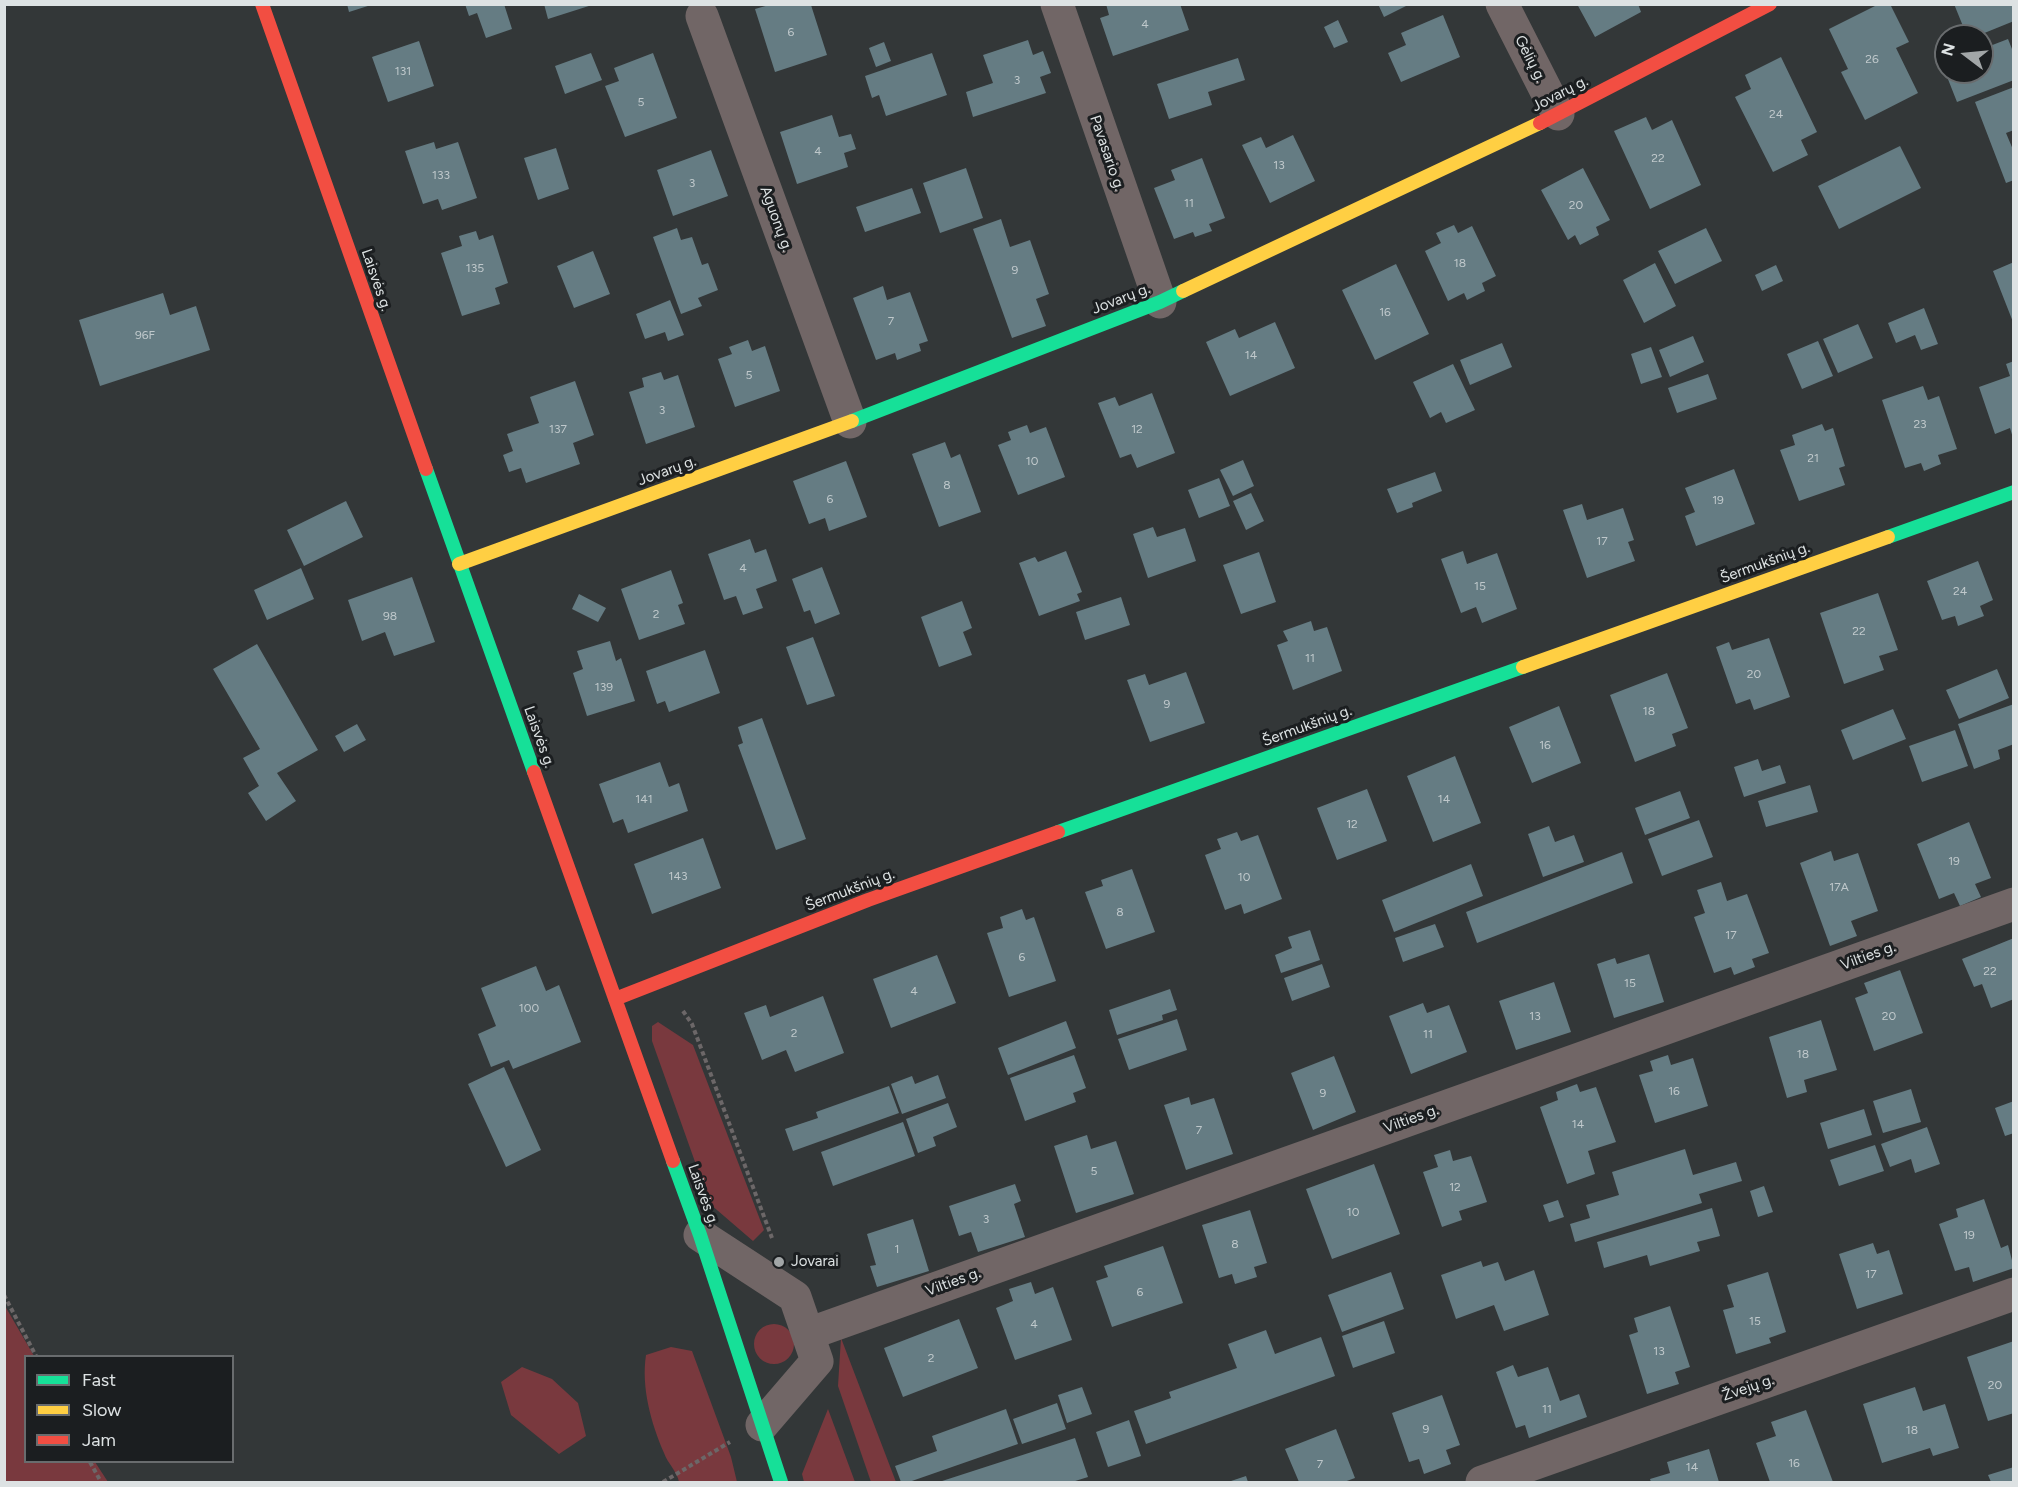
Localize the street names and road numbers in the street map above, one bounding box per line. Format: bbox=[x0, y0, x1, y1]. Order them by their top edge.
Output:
street label: Gėlių g. bbox=[1511, 32, 1549, 86]
street label: Jovarų g. bbox=[1529, 72, 1591, 116]
street label: Pavasario g. bbox=[1086, 113, 1128, 193]
street label: Aguonų g. bbox=[756, 184, 796, 254]
street label: Laisvės g. bbox=[357, 247, 395, 313]
street label: Jovarų g. bbox=[1090, 280, 1152, 318]
street label: Jovarų g. bbox=[635, 452, 699, 490]
street label: Šermukšnių g. bbox=[1718, 539, 1812, 587]
street label: Šermukšnių g. bbox=[1260, 702, 1354, 750]
street label: Laisvės g. bbox=[520, 704, 558, 770]
street label: Šermukšnių g. bbox=[803, 865, 897, 915]
street label: Vilties g. bbox=[1838, 938, 1898, 974]
street label: Vilties g. bbox=[1381, 1101, 1441, 1137]
street label: Laisvės g. bbox=[684, 1162, 722, 1228]
street label: Vilties g. bbox=[923, 1264, 983, 1300]
street label: Žvejų g. bbox=[1720, 1371, 1776, 1405]

